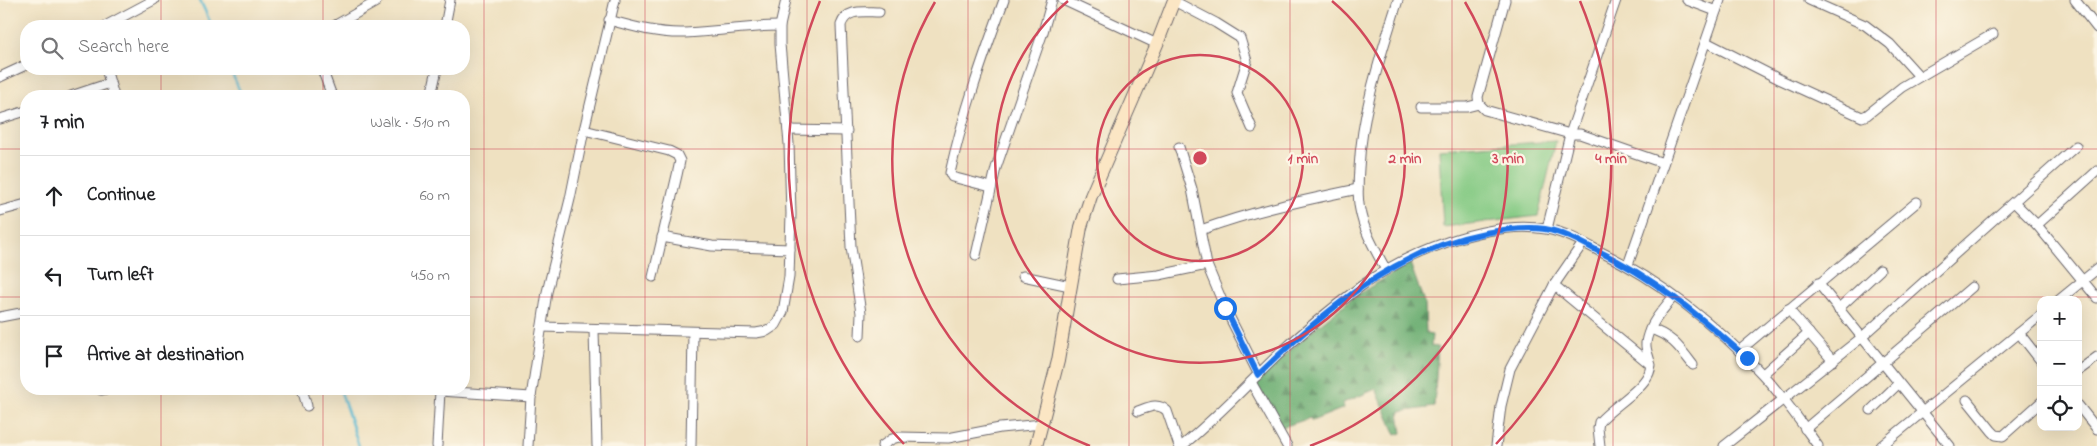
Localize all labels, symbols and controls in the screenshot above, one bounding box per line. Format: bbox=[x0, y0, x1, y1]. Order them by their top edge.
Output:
search box bbox=[20, 20, 470, 75]
icon: search bbox=[38, 34, 66, 62]
text: Search here bbox=[78, 34, 169, 61]
text: 7 min bbox=[40, 108, 84, 138]
text: Walk · 510 m bbox=[370, 111, 450, 135]
text: 1 min bbox=[1288, 148, 1319, 170]
text: 2 min bbox=[1388, 148, 1422, 170]
text: 3 min bbox=[1491, 148, 1524, 170]
text: 4 min bbox=[1594, 148, 1627, 170]
centre of rings bbox=[1191, 149, 1209, 167]
icon: ahead bbox=[40, 182, 68, 210]
text: Continue bbox=[87, 182, 155, 209]
text: 60 m bbox=[420, 184, 450, 208]
icon: left bbox=[40, 262, 68, 290]
text: Turn left bbox=[87, 262, 154, 289]
text: 450 m bbox=[411, 264, 450, 288]
map controls bbox=[2037, 296, 2082, 431]
button: + bbox=[2037, 296, 2082, 341]
route start bbox=[1214, 297, 1237, 320]
button: − bbox=[2037, 341, 2082, 386]
icon: arrive bbox=[40, 342, 68, 370]
text: Arrive at destination bbox=[87, 342, 244, 369]
route end bbox=[1736, 347, 1759, 370]
button: locate bbox=[2037, 386, 2082, 431]

